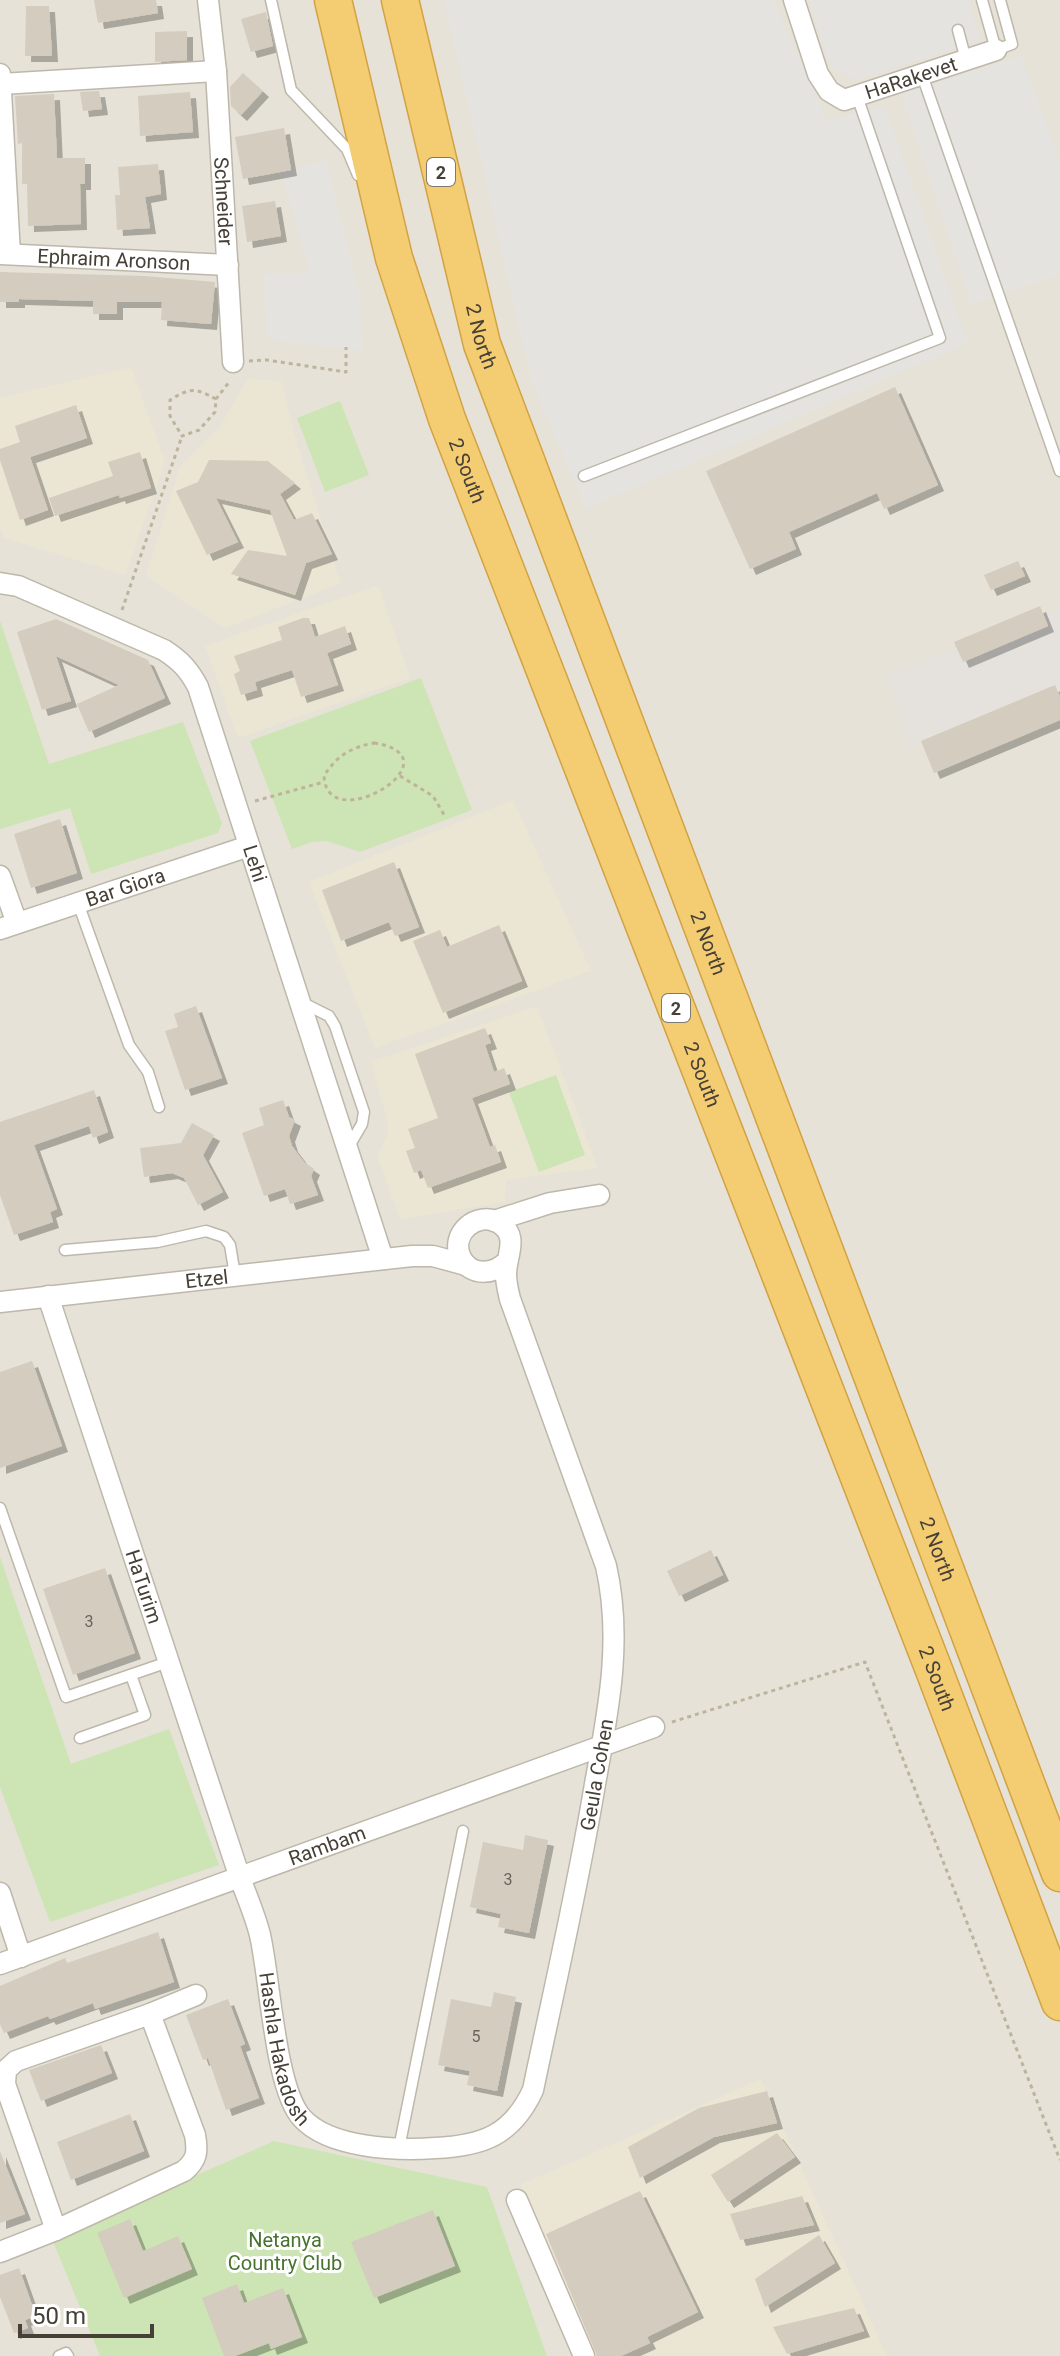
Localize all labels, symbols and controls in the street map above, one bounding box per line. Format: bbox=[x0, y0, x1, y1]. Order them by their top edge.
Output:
street label: HaRakevet bbox=[862, 52, 960, 104]
street label: Schneider bbox=[209, 156, 238, 246]
road number: 2 bbox=[427, 158, 455, 186]
street label: Ephraim Aronson bbox=[37, 244, 191, 275]
street label: 2 North bbox=[461, 301, 502, 372]
street label: 2 South bbox=[444, 435, 491, 507]
street label: Lehi bbox=[238, 842, 272, 885]
street label: Bar Giora bbox=[82, 863, 168, 912]
street label: 2 North bbox=[685, 908, 731, 978]
road number: 2 bbox=[662, 994, 690, 1022]
street label: 2 South bbox=[679, 1038, 726, 1111]
street label: Etzel bbox=[184, 1265, 229, 1293]
street label: 2 North bbox=[915, 1514, 961, 1585]
street label: HaTurim bbox=[120, 1547, 167, 1627]
house number: 3 bbox=[85, 1612, 94, 1631]
street label: 2 South bbox=[914, 1642, 960, 1714]
street label: Geula Cohen bbox=[575, 1717, 618, 1833]
street label: Rambam bbox=[285, 1820, 369, 1870]
house number: 3 bbox=[504, 1870, 513, 1889]
street label: Hashla Hakadosh bbox=[254, 1971, 315, 2131]
house number: 5 bbox=[472, 2027, 481, 2046]
park label: Netanya Country Club bbox=[228, 2228, 342, 2275]
scale bar bbox=[20, 2288, 152, 2338]
text: 50 m bbox=[32, 2302, 86, 2330]

